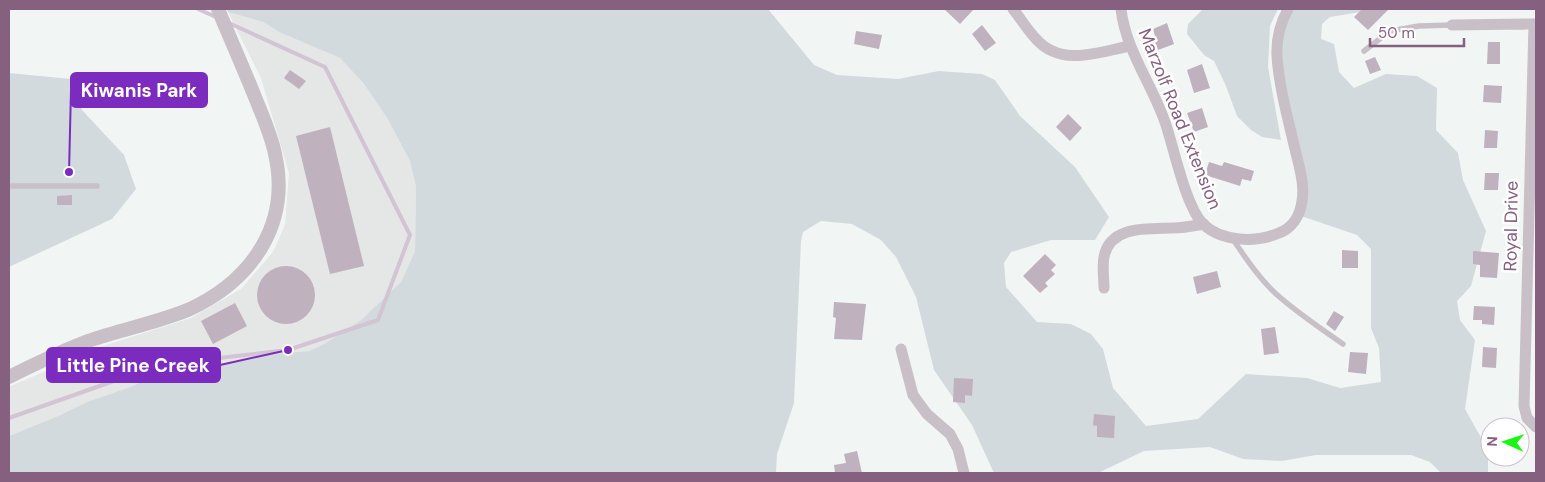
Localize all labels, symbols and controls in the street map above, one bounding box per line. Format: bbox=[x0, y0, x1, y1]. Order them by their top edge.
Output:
scale bar bbox=[1370, 15, 1464, 47]
text: 50 m bbox=[1378, 23, 1415, 43]
street label: Marzolf Road Extension bbox=[1133, 25, 1227, 213]
callout: Kiwanis Park bbox=[71, 73, 207, 107]
text: Kiwanis Park bbox=[81, 78, 197, 103]
street label: Royal Drive bbox=[1498, 180, 1524, 272]
callout: Little Pine Creek bbox=[47, 348, 220, 382]
text: Little Pine Creek bbox=[56, 353, 210, 378]
north arrow bbox=[1480, 417, 1530, 467]
text: N bbox=[1483, 436, 1501, 447]

